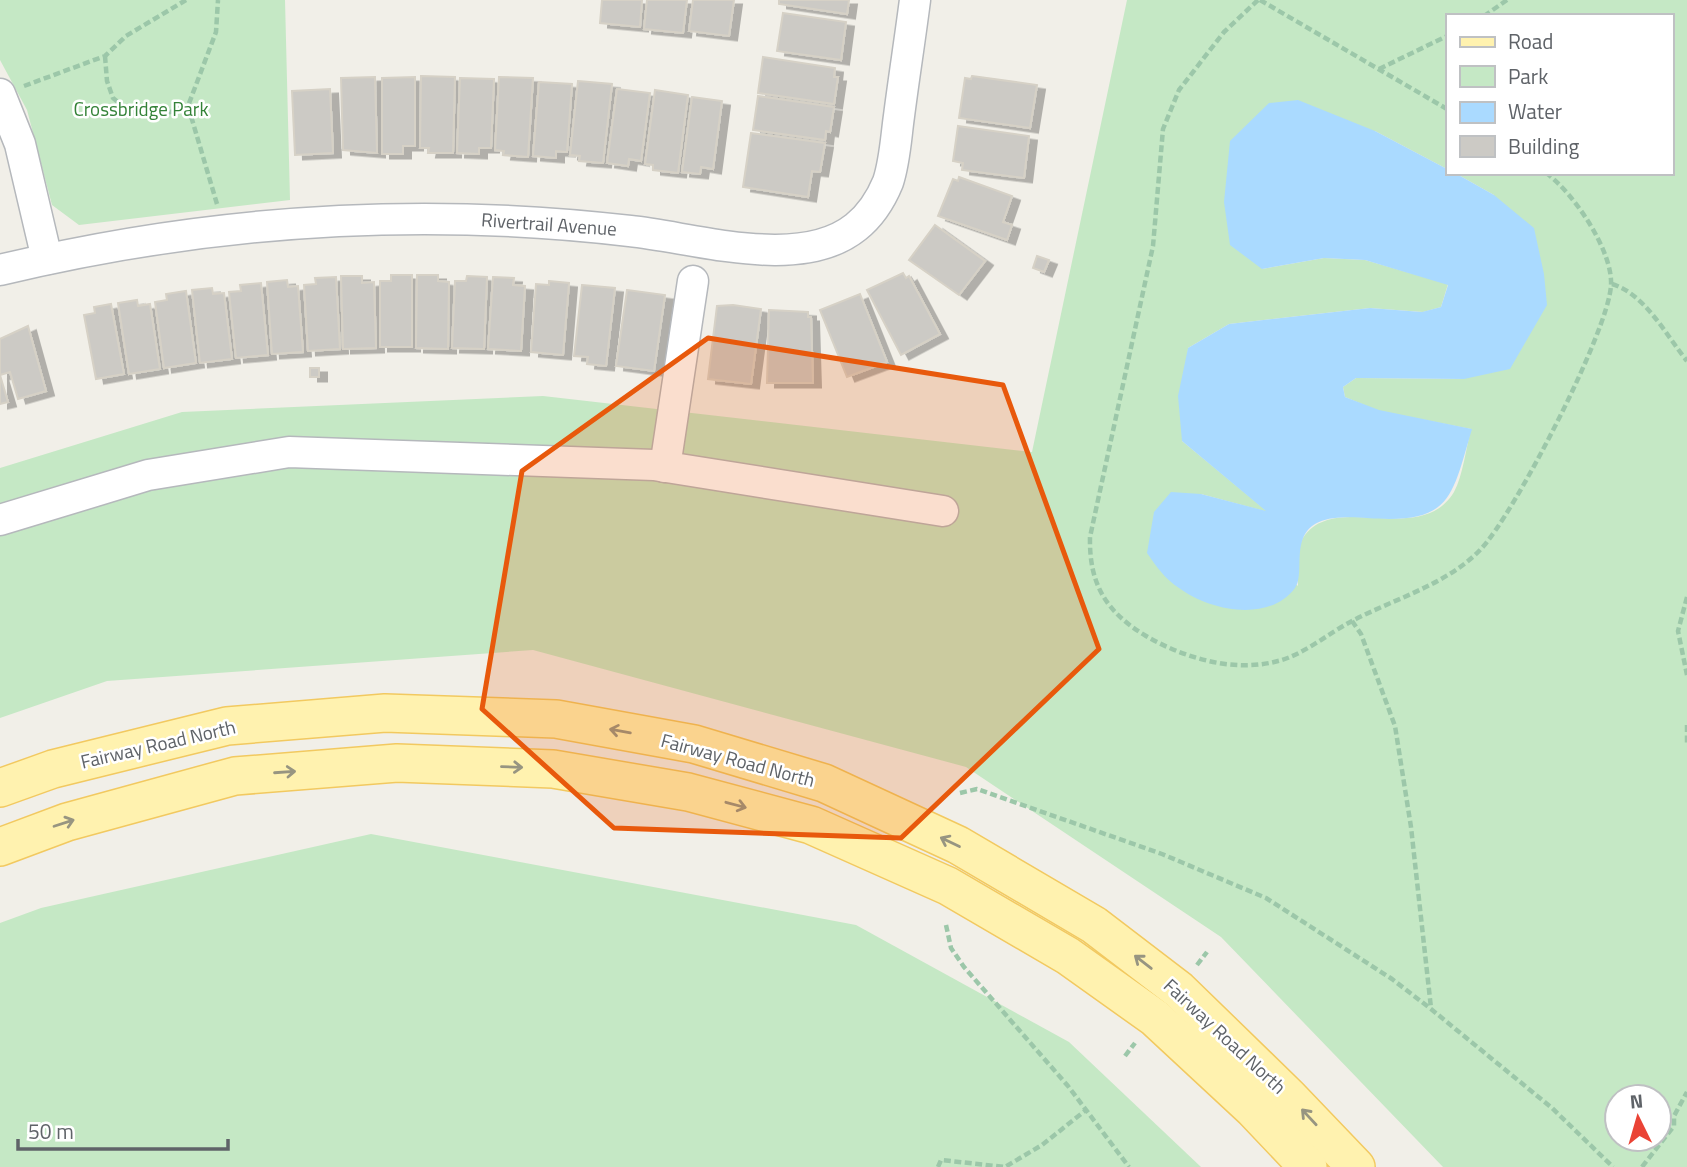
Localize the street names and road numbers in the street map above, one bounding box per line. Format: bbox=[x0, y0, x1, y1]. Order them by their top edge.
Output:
street label: Rivertrail Avenue bbox=[480, 204, 618, 243]
street label: Fairway Road North bbox=[77, 712, 238, 775]
street label: Fairway Road North bbox=[658, 725, 818, 794]
street label: Fairway Road North bbox=[1158, 971, 1293, 1100]

